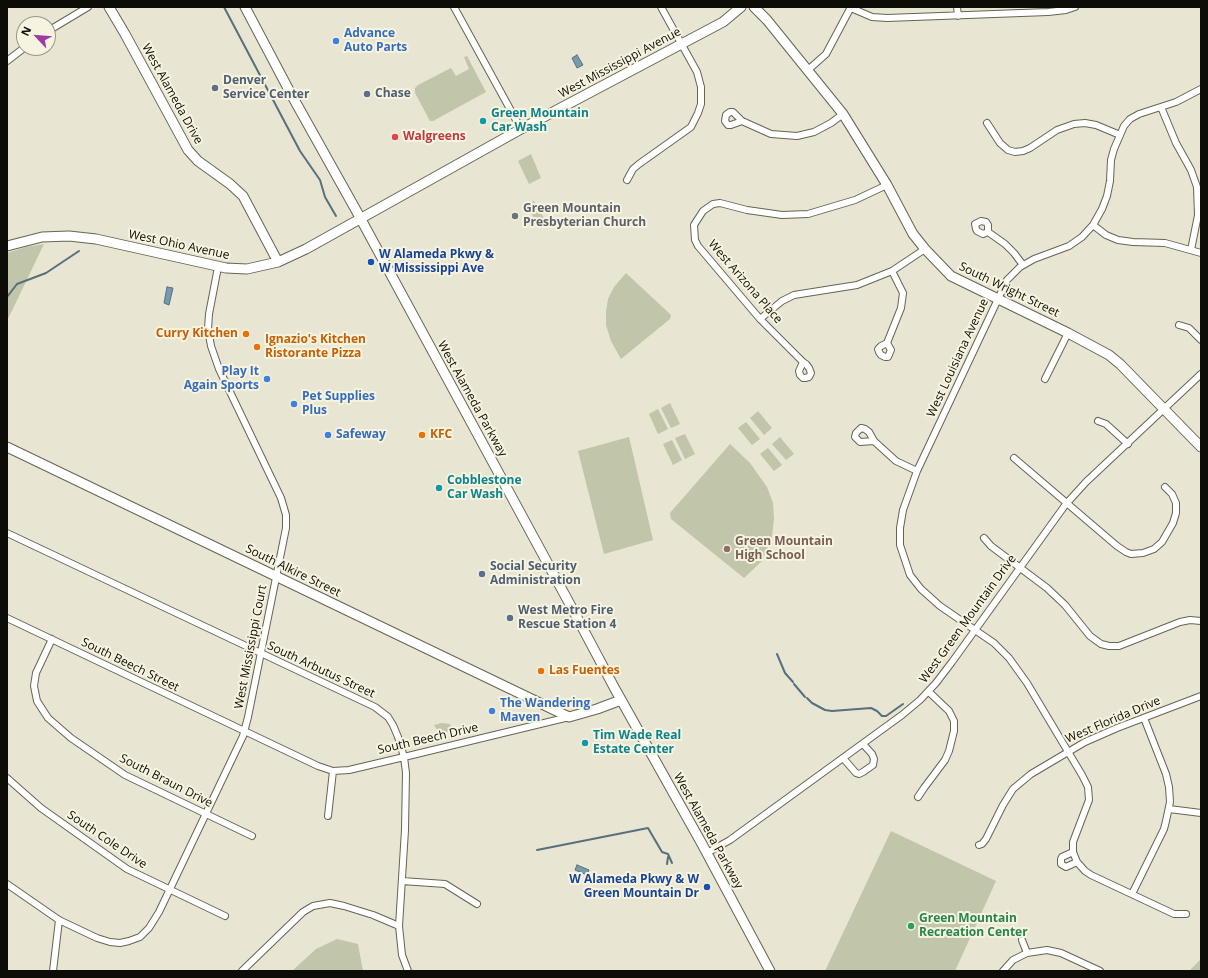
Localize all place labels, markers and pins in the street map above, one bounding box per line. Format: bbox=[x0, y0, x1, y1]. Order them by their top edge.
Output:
place label: Advance Auto Parts bbox=[344, 27, 407, 55]
marker: Advance Auto Parts bbox=[331, 36, 341, 46]
place label: Denver Service Center bbox=[223, 74, 309, 102]
marker: Denver Service Center bbox=[210, 83, 220, 93]
place label: Chase bbox=[375, 87, 411, 101]
marker: Chase bbox=[362, 89, 372, 99]
place label: Green Mountain Car Wash bbox=[491, 107, 589, 135]
marker: Green Mountain Car Wash bbox=[478, 116, 488, 126]
place label: Walgreens bbox=[403, 130, 466, 144]
marker: Walgreens bbox=[390, 132, 400, 142]
place label: Green Mountain Presbyterian Church bbox=[523, 202, 646, 230]
marker: Green Mountain Presbyterian Church bbox=[510, 211, 520, 221]
place label: W Alameda Pkwy & W Mississippi Ave bbox=[379, 248, 494, 276]
marker: W Alameda Pkwy & W Mississippi Ave bbox=[366, 257, 376, 267]
place label: Curry Kitchen bbox=[156, 327, 238, 341]
marker: Curry Kitchen bbox=[241, 329, 251, 339]
place label: Ignazio's Kitchen Ristorante Pizza bbox=[265, 333, 366, 361]
marker: Ignazio's Kitchen Ristorante Pizza bbox=[252, 342, 262, 352]
place label: Play It Again Sports bbox=[184, 365, 259, 393]
marker: Play It Again Sports bbox=[262, 374, 272, 384]
place label: Pet Supplies Plus bbox=[302, 390, 375, 418]
marker: Pet Supplies Plus bbox=[289, 399, 299, 409]
place label: Safeway bbox=[336, 428, 386, 442]
place label: KFC bbox=[430, 428, 452, 442]
marker: Safeway bbox=[323, 430, 333, 440]
marker: KFC bbox=[417, 430, 427, 440]
place label: Cobblestone Car Wash bbox=[447, 474, 522, 502]
marker: Cobblestone Car Wash bbox=[434, 483, 444, 493]
place label: Green Mountain High School bbox=[735, 535, 833, 563]
marker: Green Mountain High School bbox=[722, 544, 732, 554]
place label: Social Security Administration bbox=[490, 560, 581, 588]
marker: Social Security Administration bbox=[477, 569, 487, 579]
place label: West Metro Fire Rescue Station 4 bbox=[518, 604, 616, 632]
marker: West Metro Fire Rescue Station 4 bbox=[505, 613, 515, 623]
place label: Las Fuentes bbox=[549, 664, 620, 678]
marker: Las Fuentes bbox=[536, 666, 546, 676]
place label: The Wandering Maven bbox=[500, 697, 590, 725]
marker: The Wandering Maven bbox=[487, 706, 497, 716]
place label: Tim Wade Real Estate Center bbox=[593, 729, 681, 757]
marker: Tim Wade Real Estate Center bbox=[580, 738, 590, 748]
place label: W Alameda Pkwy & W Green Mountain Dr bbox=[569, 873, 699, 901]
marker: W Alameda Pkwy & W Green Mountain Dr bbox=[702, 882, 712, 892]
place label: Green Mountain Recreation Center bbox=[919, 912, 1028, 940]
marker: Green Mountain Recreation Center bbox=[906, 921, 916, 931]

